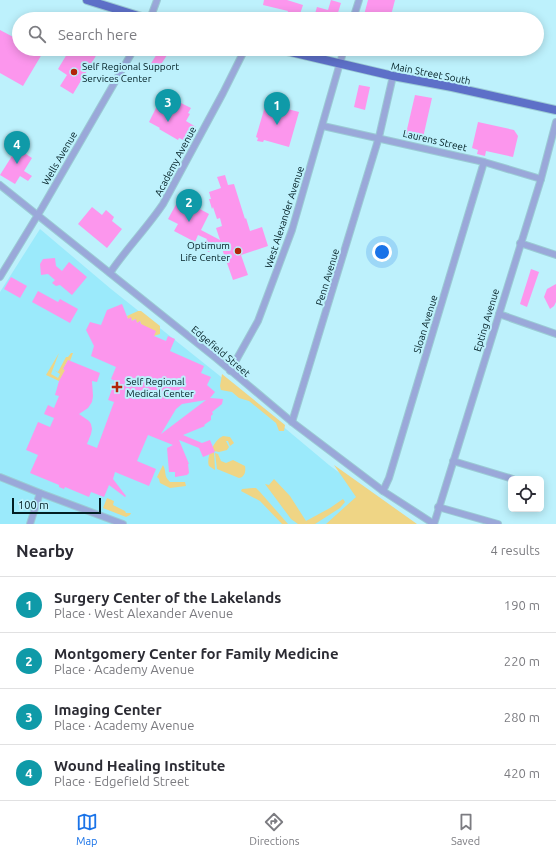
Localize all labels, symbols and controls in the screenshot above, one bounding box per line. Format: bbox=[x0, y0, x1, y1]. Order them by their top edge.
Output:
search box bbox=[12, 12, 544, 56]
icon: search bbox=[26, 23, 48, 45]
text: Search here bbox=[58, 26, 137, 43]
street label: Main Street South bbox=[390, 60, 472, 87]
place label: Self Regional Support Services Center bbox=[82, 61, 179, 84]
marker: Self Regional Support Services Center bbox=[69, 67, 79, 77]
pin: 3 bbox=[155, 89, 181, 122]
pin: 1 bbox=[264, 92, 290, 125]
street label: Academy Avenue bbox=[152, 125, 198, 198]
street label: Laurens Street bbox=[402, 128, 468, 153]
street label: Wells Avenue bbox=[40, 129, 79, 187]
pin: 4 bbox=[4, 131, 30, 164]
street label: West Alexander Avenue bbox=[263, 165, 306, 270]
pin: 2 bbox=[176, 189, 202, 222]
place label: Optimum Life Center bbox=[180, 240, 230, 263]
your location bbox=[372, 242, 392, 262]
marker: Optimum Life Center bbox=[233, 246, 243, 256]
street label: Penn Avenue bbox=[314, 247, 341, 307]
street label: Epting Avenue bbox=[472, 287, 501, 353]
street label: Sloan Avenue bbox=[411, 294, 440, 355]
street label: Edgefield Street bbox=[189, 324, 252, 379]
place label: Self Regional Medical Center bbox=[126, 376, 194, 399]
marker: Self Regional Medical Center bbox=[111, 381, 123, 393]
map controls bbox=[508, 476, 544, 512]
button: locate bbox=[508, 476, 544, 512]
scale bar bbox=[12, 496, 101, 515]
text: 100 m bbox=[18, 499, 49, 511]
text: Nearby bbox=[16, 541, 74, 560]
text: 4 results bbox=[490, 543, 540, 557]
text: Surgery Center of the Lakelands bbox=[54, 589, 281, 606]
text: 1 bbox=[25, 598, 33, 612]
text: 190 m bbox=[504, 598, 540, 612]
text: Place · West Alexander Avenue bbox=[54, 606, 233, 620]
text: Montgomery Center for Family Medicine bbox=[54, 645, 339, 662]
text: 2 bbox=[25, 654, 33, 668]
text: 220 m bbox=[504, 654, 540, 668]
text: Place · Academy Avenue bbox=[54, 662, 194, 676]
text: Imaging Center bbox=[54, 701, 162, 718]
text: 3 bbox=[25, 710, 33, 724]
text: 280 m bbox=[504, 710, 540, 724]
text: Place · Academy Avenue bbox=[54, 718, 194, 732]
text: Wound Healing Institute bbox=[54, 757, 226, 774]
text: 4 bbox=[25, 766, 33, 780]
text: 420 m bbox=[504, 766, 540, 780]
text: Place · Edgefield Street bbox=[54, 774, 189, 788]
tab: Map bbox=[76, 811, 98, 847]
tab: Directions bbox=[249, 811, 299, 847]
tab: Saved bbox=[451, 811, 480, 847]

